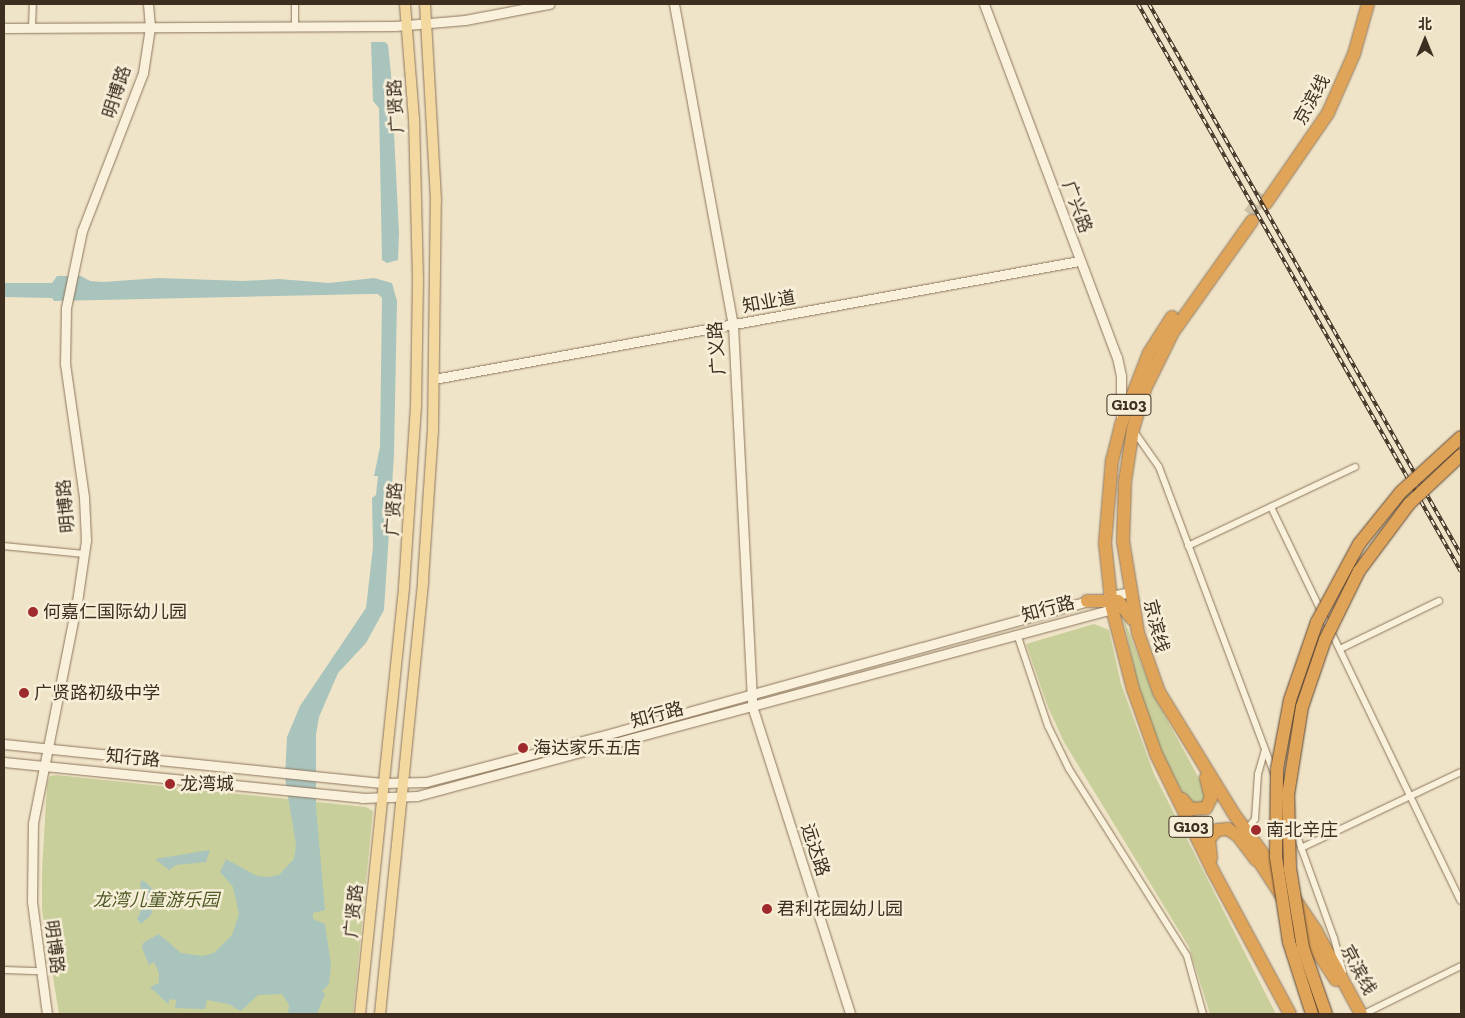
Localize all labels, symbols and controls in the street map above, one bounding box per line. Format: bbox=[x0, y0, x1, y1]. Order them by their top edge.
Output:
north arrow bbox=[1400, 15, 1450, 65]
text: 北 bbox=[1418, 16, 1432, 33]
street label: 明博路 bbox=[98, 63, 136, 121]
street label: 京滨线 bbox=[1289, 71, 1335, 129]
street label: 广贤路 bbox=[384, 78, 408, 134]
street label: 广兴路 bbox=[1058, 178, 1096, 236]
street label: 知业道 bbox=[741, 287, 797, 317]
street label: 广义路 bbox=[704, 320, 730, 376]
road number: G103 bbox=[1105, 392, 1153, 418]
street label: 明博路 bbox=[53, 478, 79, 534]
street label: 广贤路 bbox=[381, 481, 407, 537]
street label: 知行路 bbox=[1019, 592, 1077, 626]
street label: 京滨线 bbox=[1139, 597, 1173, 655]
place label: 何嘉仁国际幼儿园 bbox=[43, 601, 187, 623]
marker: 何嘉仁国际幼儿园 bbox=[27, 606, 39, 618]
place label: 广贤路初级中学 bbox=[34, 682, 160, 704]
marker: 广贤路初级中学 bbox=[18, 687, 30, 699]
street label: 知行路 bbox=[628, 698, 686, 732]
place label: 海达家乐五店 bbox=[533, 737, 641, 759]
marker: 海达家乐五店 bbox=[517, 742, 529, 754]
street label: 知行路 bbox=[105, 745, 161, 771]
place label: 龙湾城 bbox=[180, 773, 234, 795]
marker: 龙湾城 bbox=[164, 778, 176, 790]
road number: G103 bbox=[1167, 814, 1215, 840]
place label: 南北辛庄 bbox=[1266, 819, 1338, 841]
street label: 远达路 bbox=[796, 821, 834, 879]
marker: 南北辛庄 bbox=[1250, 824, 1262, 836]
street label: 广贤路 bbox=[340, 883, 368, 939]
park label: 龙湾儿童游乐园 bbox=[93, 889, 219, 911]
place label: 君利花园幼儿园 bbox=[777, 898, 903, 920]
marker: 君利花园幼儿园 bbox=[761, 903, 773, 915]
street label: 明博路 bbox=[40, 919, 68, 975]
street label: 京滨线 bbox=[1336, 941, 1380, 999]

